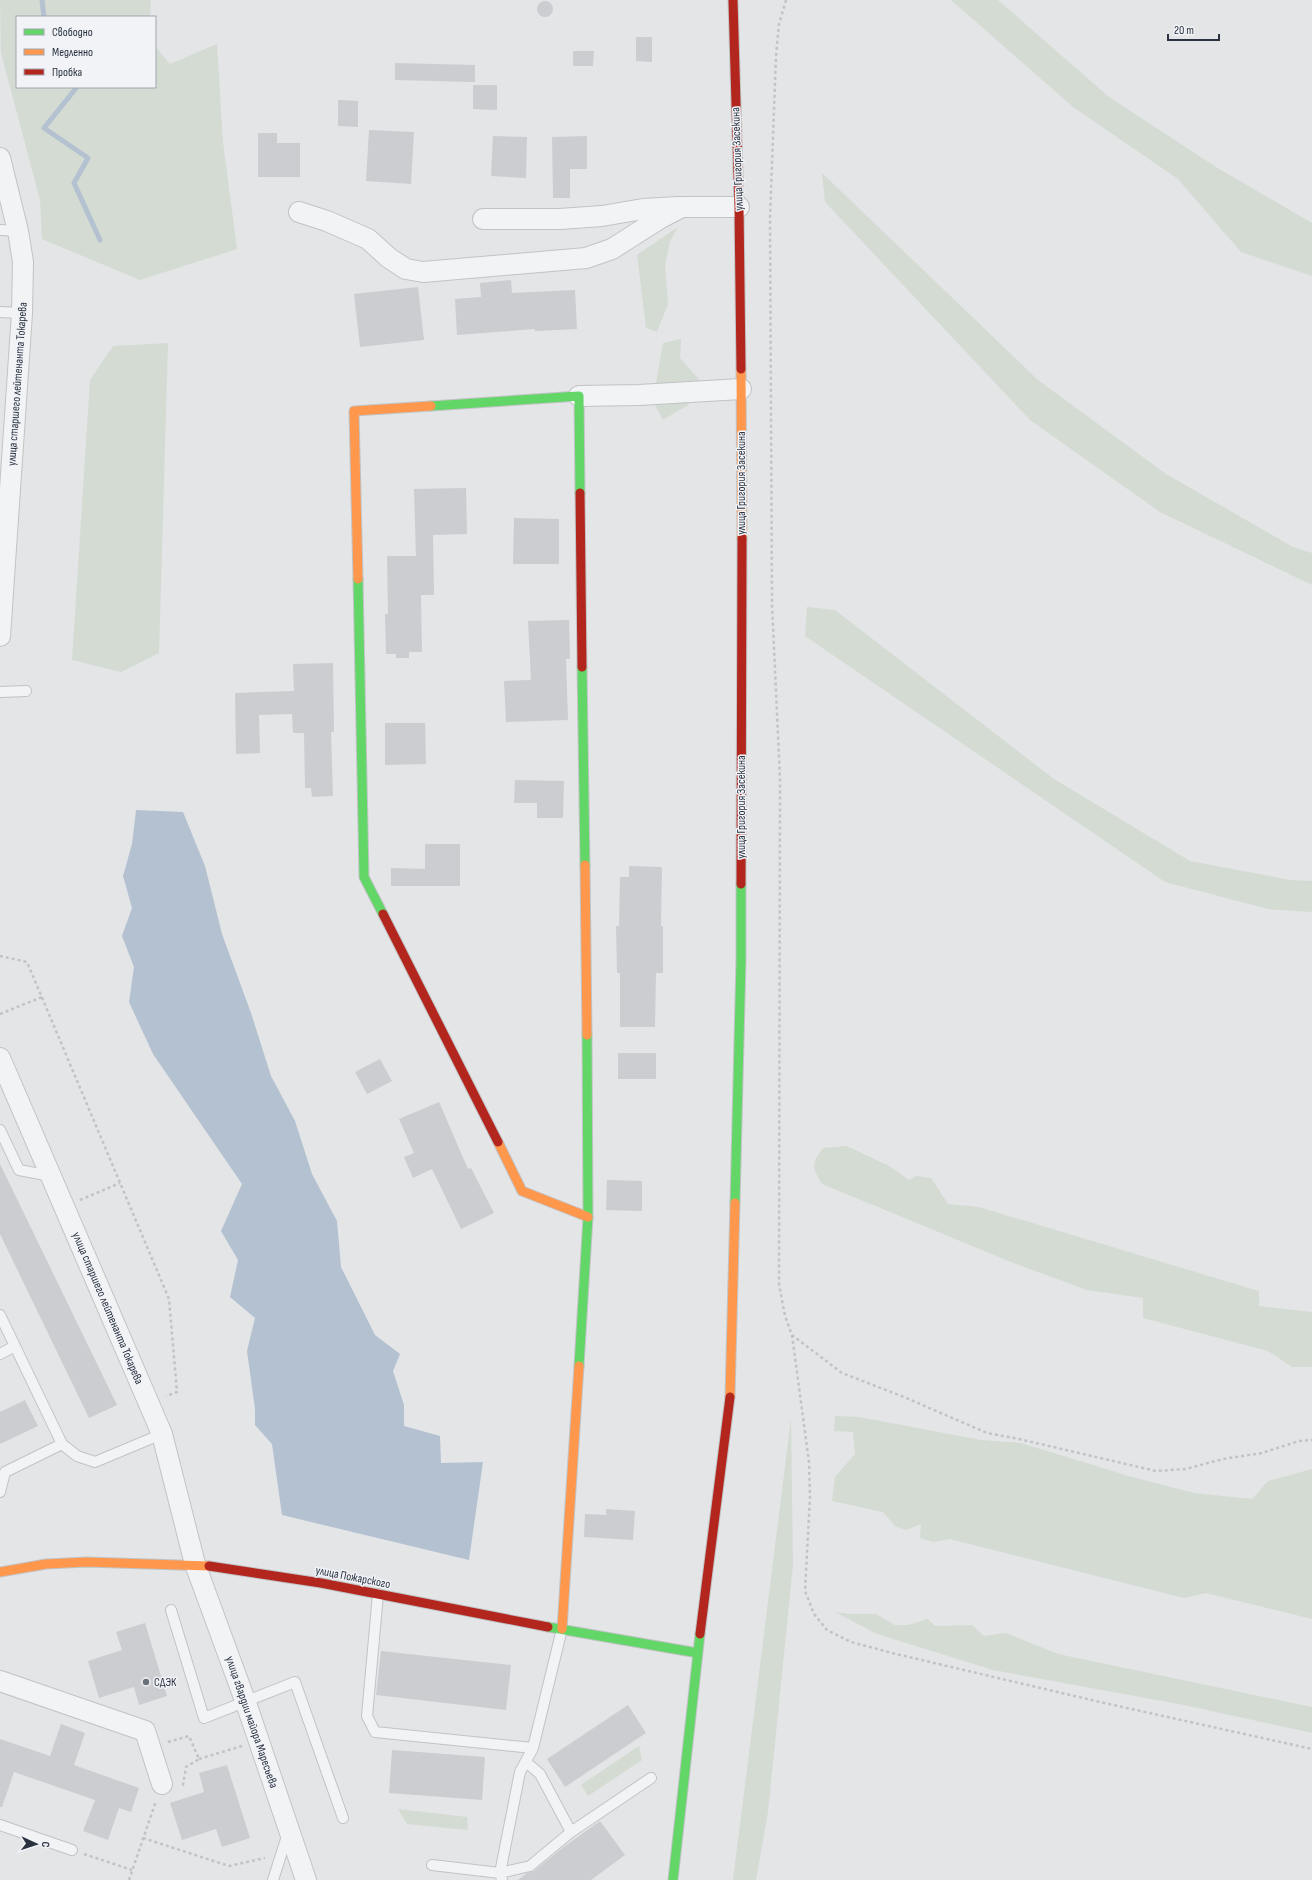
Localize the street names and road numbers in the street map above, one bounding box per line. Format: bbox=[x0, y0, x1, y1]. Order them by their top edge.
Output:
street label: улица Григория Засекина bbox=[728, 107, 747, 211]
street label: улица старшего лейтенанта Токарева bbox=[4, 301, 31, 466]
street label: улица Григория Засекина bbox=[734, 431, 749, 535]
street label: улица Григория Засекина bbox=[734, 755, 749, 859]
street label: улица старшего лейтенанта Токарева bbox=[69, 1230, 147, 1387]
street label: улица Пожарского bbox=[314, 1563, 392, 1592]
street label: улица гвардии майора Маресьева bbox=[222, 1654, 281, 1790]

